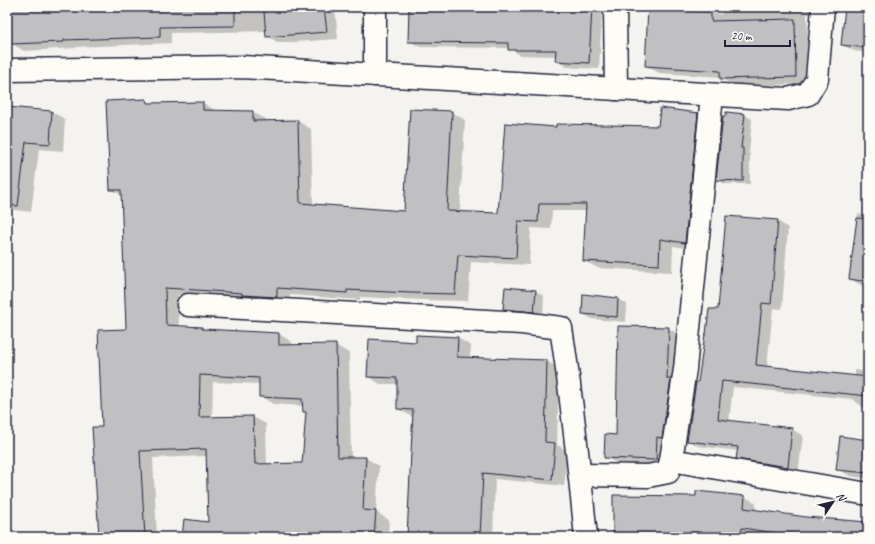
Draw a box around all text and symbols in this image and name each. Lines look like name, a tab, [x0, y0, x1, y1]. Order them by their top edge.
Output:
scale bar	[725, 22, 790, 48]
text: 20 m	[731, 28, 753, 44]
north arrow	[813, 482, 853, 522]
text: N	[834, 489, 850, 505]

